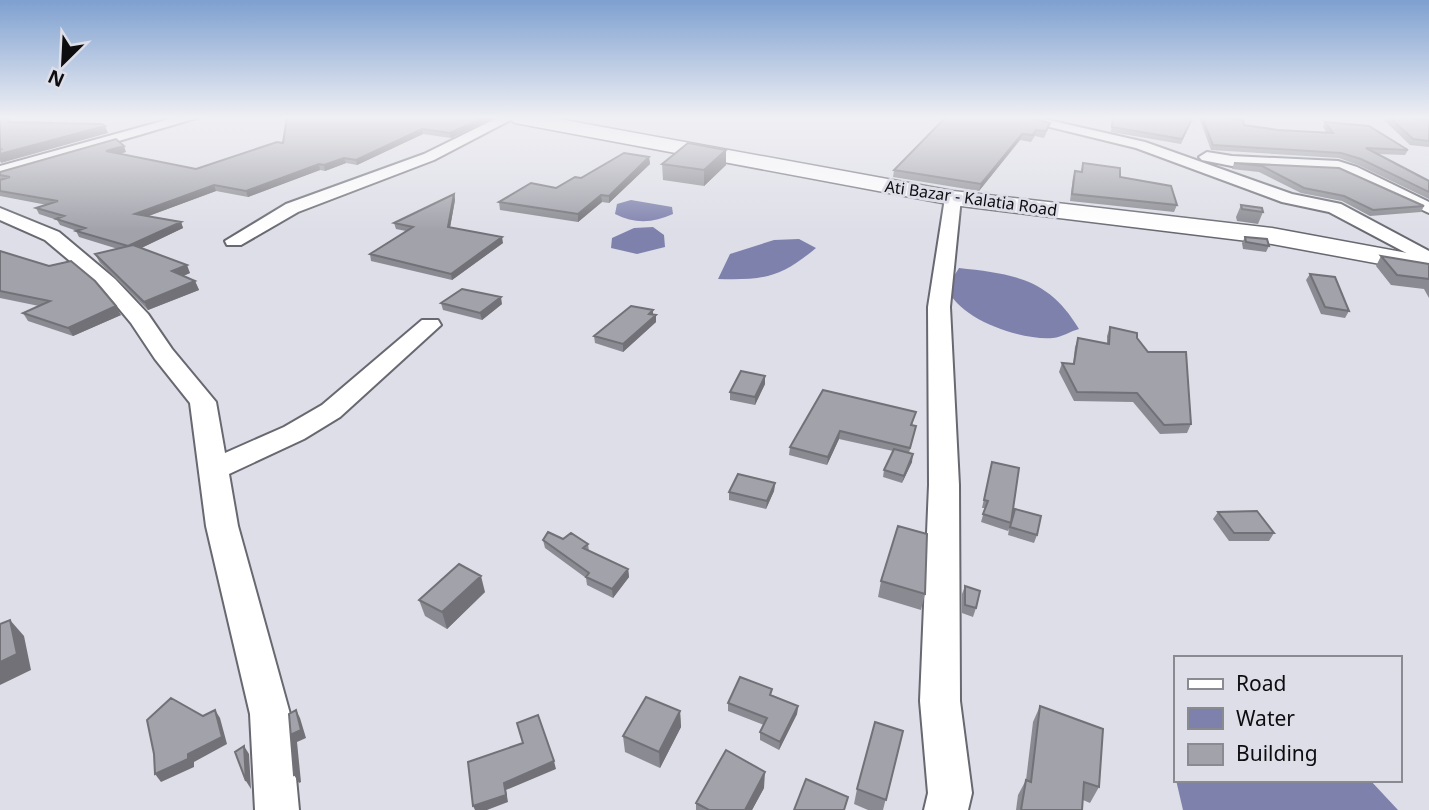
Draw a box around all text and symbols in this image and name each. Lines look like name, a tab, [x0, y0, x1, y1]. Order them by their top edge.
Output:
north arrow	[28, 28, 98, 98]
text: N	[44, 64, 68, 94]
street label: Ati Bazar - Kalatia Road	[883, 175, 1059, 221]
legend	[1174, 656, 1401, 782]
text: Road	[1236, 669, 1286, 697]
text: Water	[1236, 704, 1295, 732]
text: Building	[1236, 739, 1318, 767]

